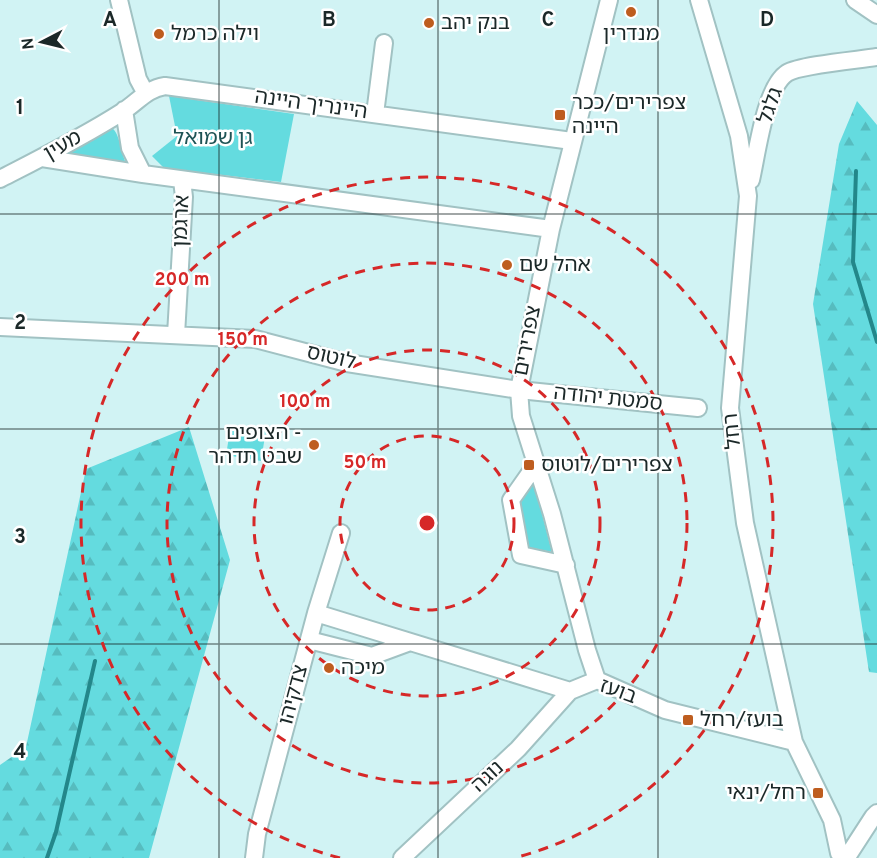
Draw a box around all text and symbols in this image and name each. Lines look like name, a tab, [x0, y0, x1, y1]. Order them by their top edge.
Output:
marker: מנדרין	[624, 5, 638, 19]
text: A	[103, 8, 117, 34]
text: B	[322, 8, 336, 34]
text: C	[542, 8, 554, 34]
text: D	[760, 8, 774, 34]
place label: בנק יהב	[441, 10, 510, 37]
north arrow	[12, 12, 72, 72]
marker: בנק יהב	[422, 16, 436, 30]
place label: וילה כרמל	[171, 21, 259, 48]
place label: מנדרין	[603, 21, 659, 48]
marker: וילה כרמל	[152, 27, 166, 41]
text: N	[18, 37, 40, 51]
street label: היינריך היינה	[253, 84, 369, 126]
street label: גלגל	[752, 84, 790, 128]
place label: צפרירים/ככר היינה	[572, 90, 686, 141]
text: 1	[16, 96, 24, 122]
marker: צפרירים/ככר היינה	[553, 108, 567, 122]
street label: מעין	[39, 124, 87, 168]
park label: גן שמואל	[173, 125, 253, 152]
street label: ארגמן	[168, 194, 196, 248]
place label: אהל שם	[519, 252, 591, 279]
marker: אהל שם	[500, 258, 514, 272]
text: 200 m	[154, 269, 210, 292]
street label: צפרירים	[508, 303, 548, 379]
text: 2	[14, 311, 26, 337]
text: 150 m	[218, 329, 268, 352]
street label: לוטוס	[304, 339, 358, 377]
street label: סמטת יהודה	[552, 380, 664, 418]
text: 100 m	[279, 391, 331, 414]
street label: רחל	[718, 412, 748, 450]
place label: הצופים - שבט תדהר	[208, 420, 302, 471]
marker: הצופים - שבט תדהר	[307, 438, 321, 452]
text: 50 m	[343, 452, 387, 475]
place label: צפרירים/לוטוס	[541, 452, 673, 479]
marker: צפרירים/לוטוס	[522, 458, 536, 472]
centre of rings	[417, 513, 437, 533]
text: 3	[14, 525, 26, 551]
place label: מיכה	[341, 655, 385, 682]
marker: מיכה	[322, 661, 336, 675]
street label: צדקיהו	[273, 662, 315, 728]
street label: בועז	[596, 673, 640, 711]
place label: בועז/רחל	[700, 707, 784, 734]
marker: בועז/רחל	[681, 713, 695, 727]
text: 4	[14, 740, 26, 766]
street label: נוגה	[466, 755, 510, 799]
place label: רחל/ינאי	[727, 780, 806, 807]
marker: רחל/ינאי	[811, 786, 825, 800]

